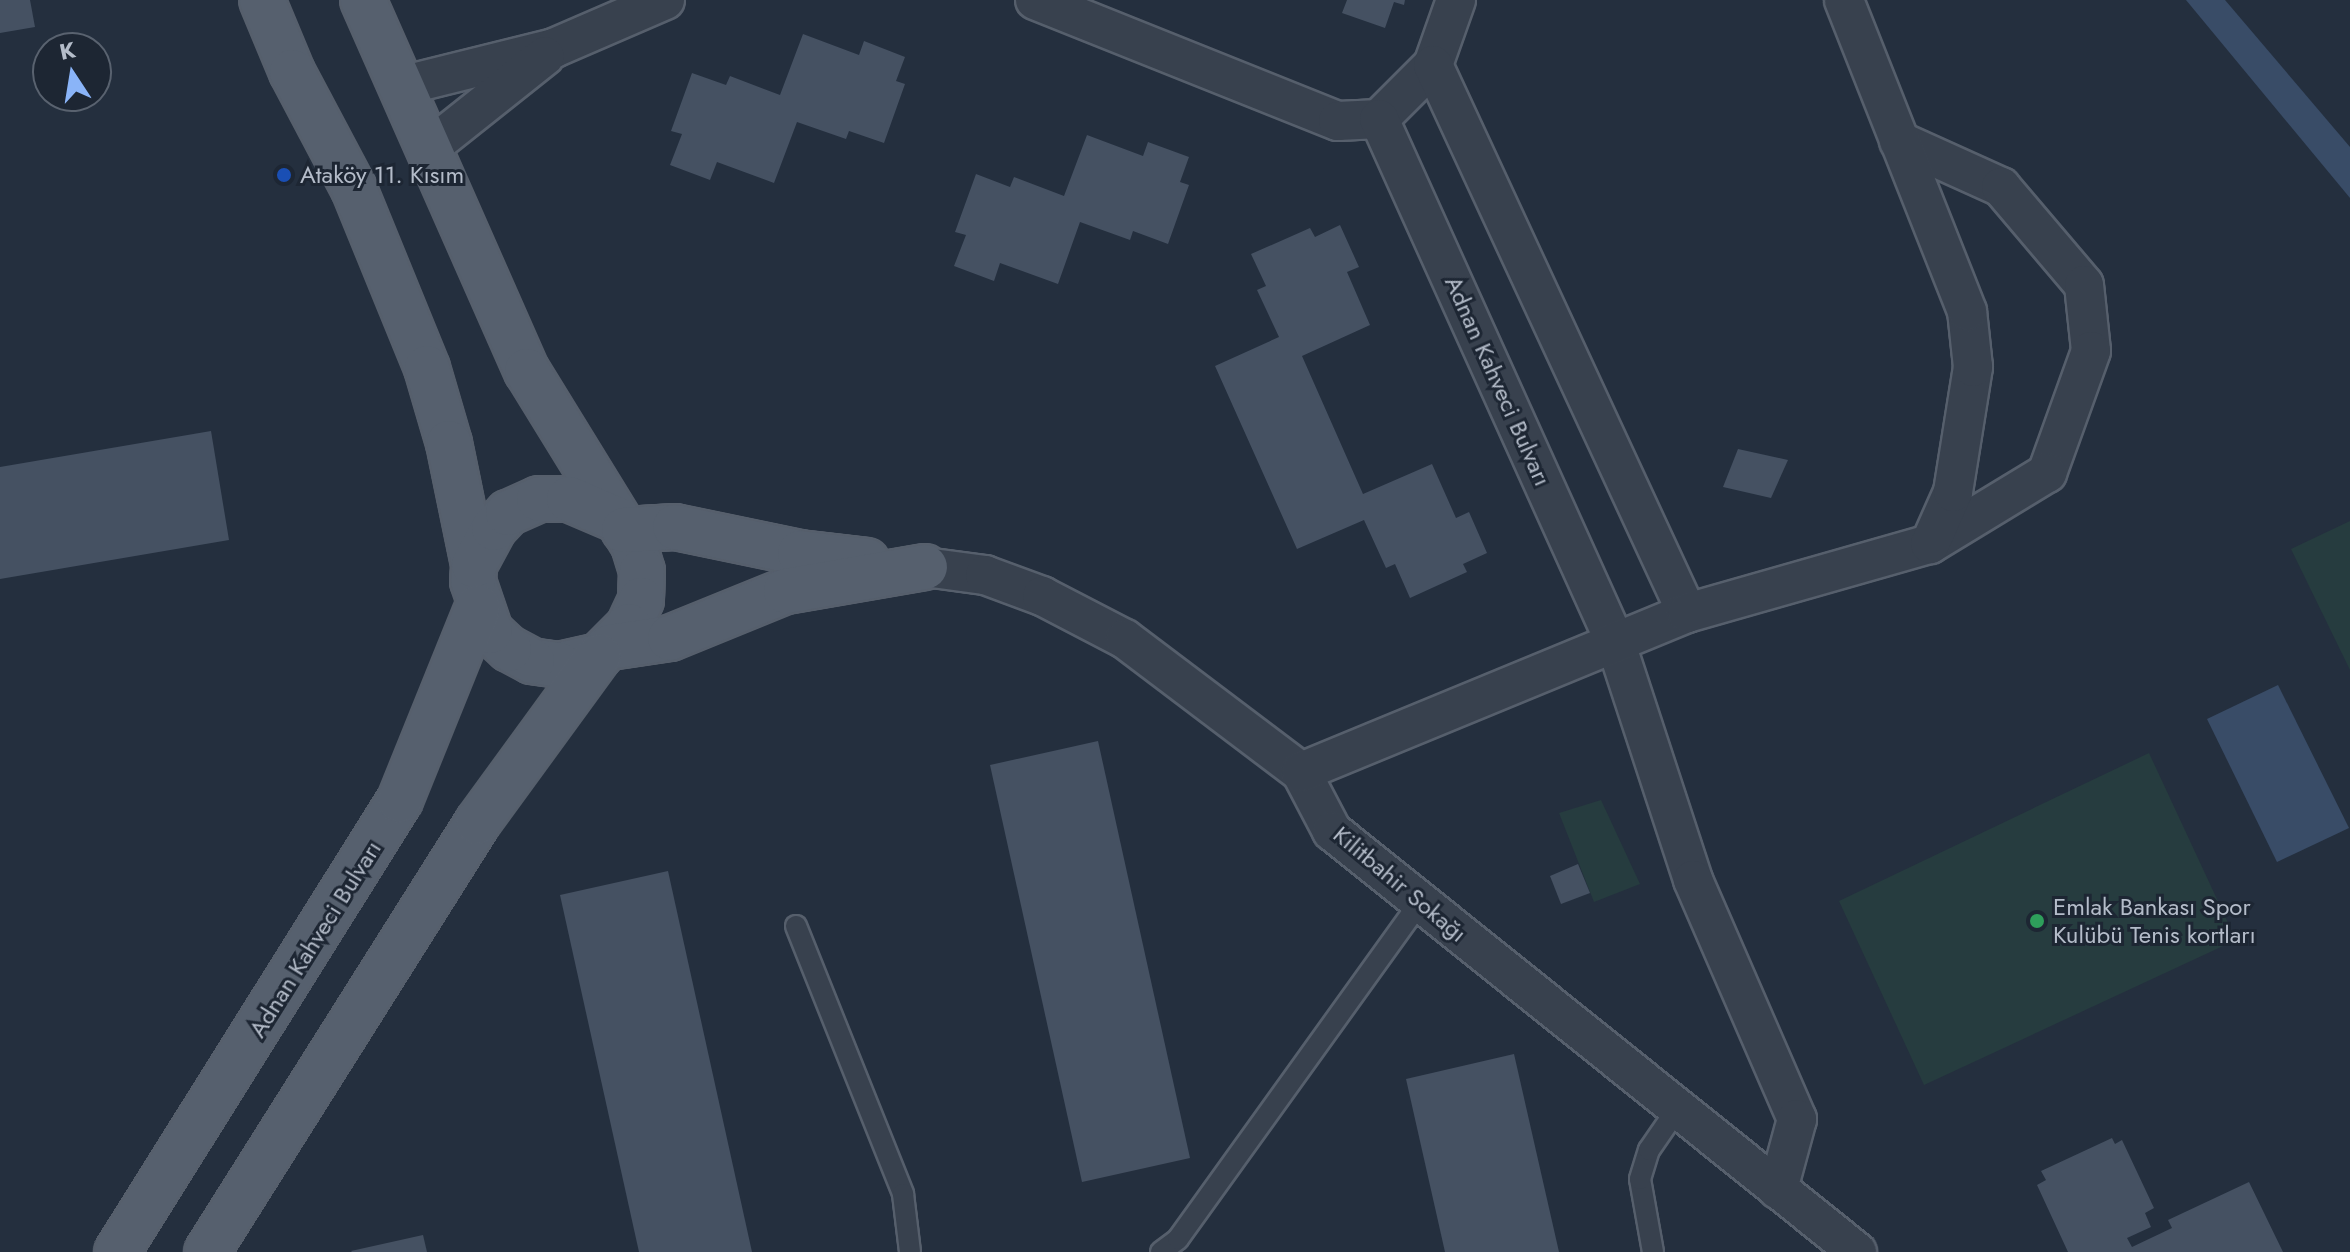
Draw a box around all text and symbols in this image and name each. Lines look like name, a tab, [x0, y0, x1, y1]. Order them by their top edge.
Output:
north arrow	[32, 32, 112, 112]
text: K	[57, 33, 78, 68]
place label: Ataköy 11. Kısım	[300, 161, 464, 189]
marker: Ataköy 11. Kısım	[275, 166, 293, 184]
street label: Adnan Kahveci Bulvarı	[1439, 272, 1557, 490]
street label: Kilitbahir Sokağı	[1328, 820, 1472, 948]
street label: Adnan Kahveci Bulvarı	[243, 835, 387, 1043]
place label: Emlak Bankası Spor Kulübü Tenis kortları	[2053, 893, 2256, 949]
marker: Emlak Bankası Spor Kulübü Tenis kortları	[2028, 912, 2046, 930]

